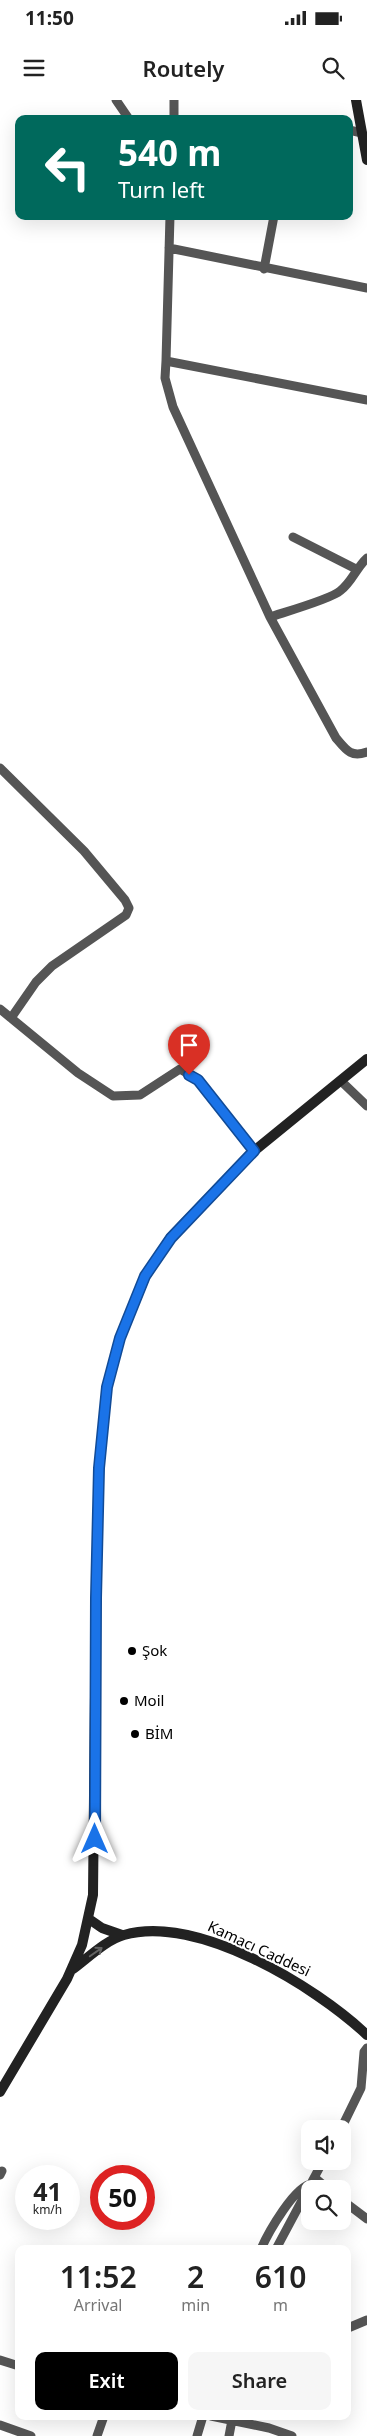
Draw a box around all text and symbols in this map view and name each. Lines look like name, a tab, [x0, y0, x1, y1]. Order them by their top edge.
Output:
text: 11:50	[25, 5, 74, 31]
text: Routely	[143, 53, 224, 83]
icon: menu	[20, 54, 48, 82]
icon: search	[319, 54, 347, 82]
text: 540 m	[118, 129, 221, 176]
icon: left	[35, 135, 100, 200]
text: Turn left	[118, 174, 205, 204]
pin	[168, 1024, 210, 1075]
icon: arrive	[175, 1031, 203, 1059]
place label: Şok	[142, 1640, 167, 1660]
marker: Şok	[126, 1645, 138, 1657]
place label: Moil	[134, 1690, 164, 1710]
marker: Moil	[118, 1695, 130, 1707]
place label: BİM	[145, 1723, 173, 1743]
marker: BİM	[129, 1728, 141, 1740]
position arrow	[68, 1812, 120, 1864]
street label: Kamacı Caddesi	[205, 1916, 314, 1981]
one-way arrow	[89, 1947, 103, 1957]
map controls	[301, 2120, 351, 2230]
button: sound	[301, 2120, 351, 2170]
speed limit sign: 50	[90, 2165, 155, 2230]
text: 41	[33, 2174, 62, 2208]
button: search	[301, 2180, 351, 2230]
text: km/h	[33, 2201, 62, 2218]
text: 11:52	[60, 2256, 137, 2297]
text: 2	[187, 2256, 204, 2297]
text: 610	[255, 2256, 306, 2297]
text: Arrival	[74, 2294, 123, 2316]
text: min	[181, 2294, 210, 2316]
text: m	[273, 2294, 288, 2316]
button: Exit	[35, 2352, 178, 2410]
button: Share	[188, 2352, 331, 2410]

